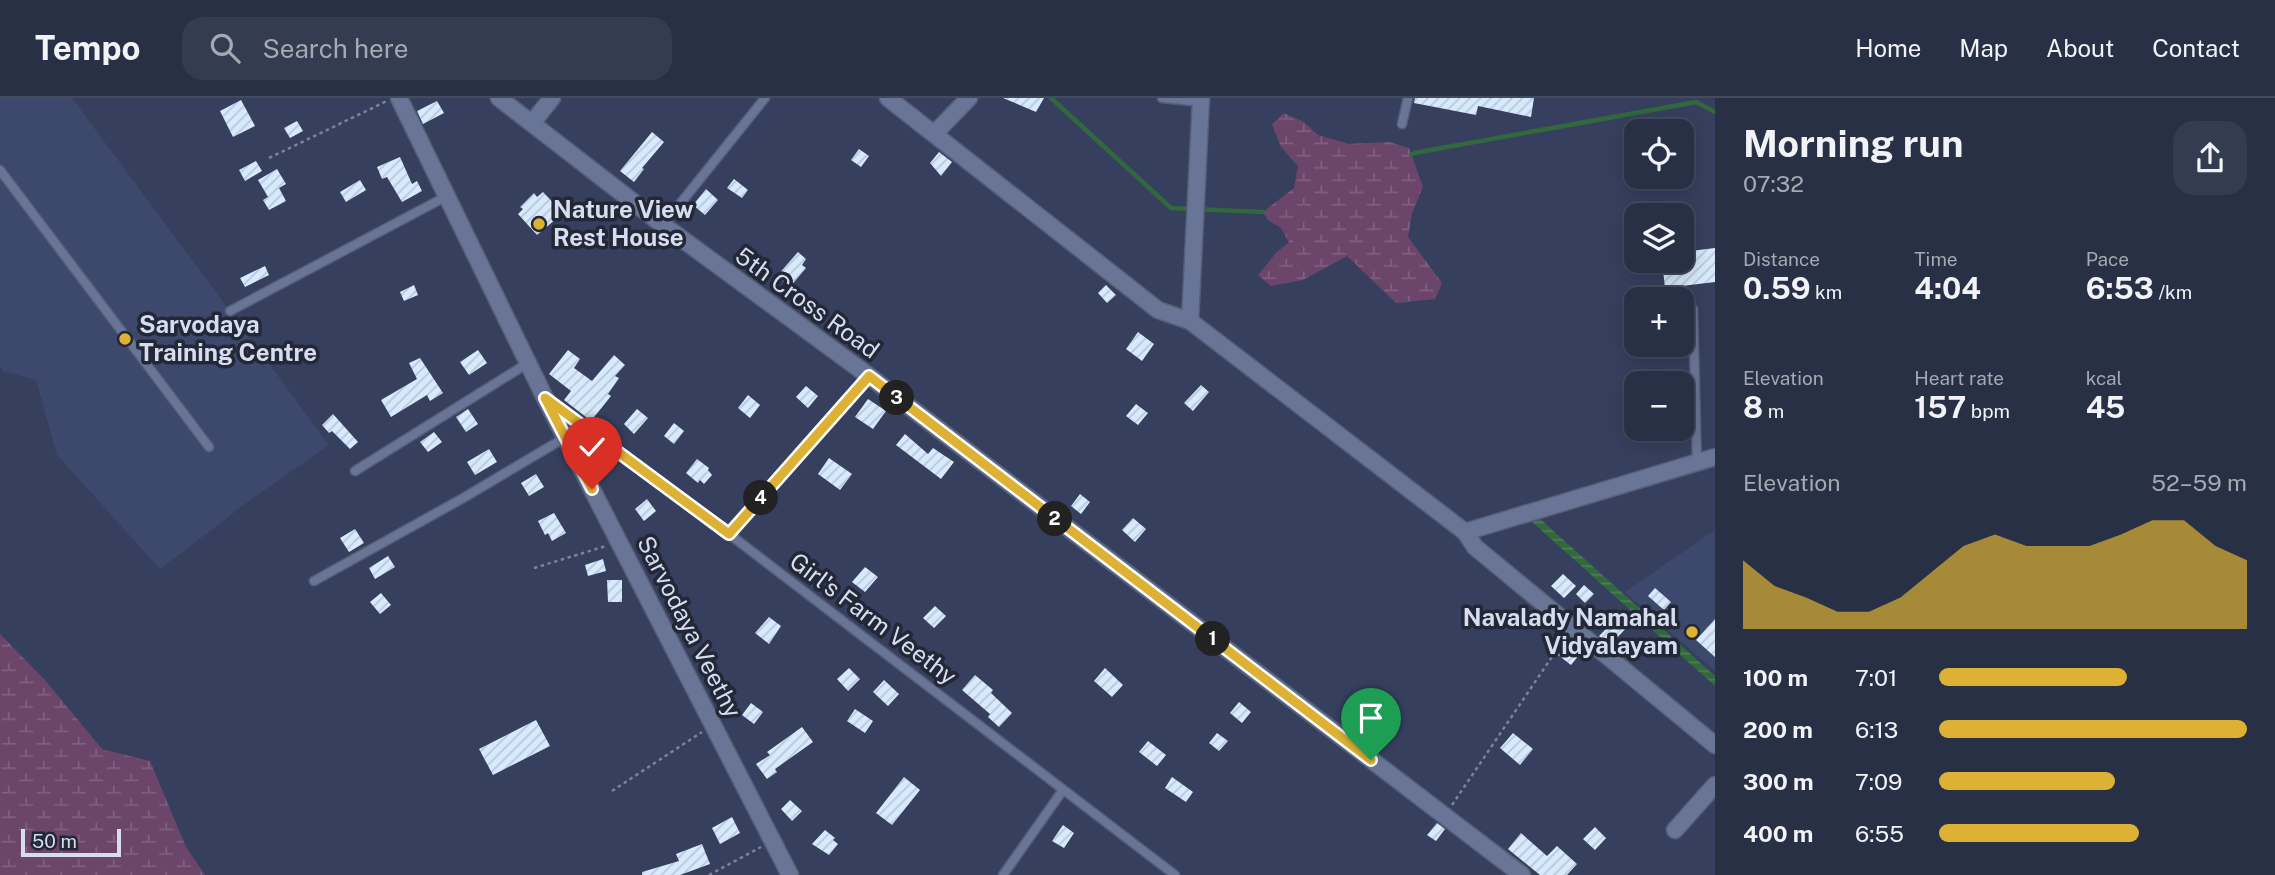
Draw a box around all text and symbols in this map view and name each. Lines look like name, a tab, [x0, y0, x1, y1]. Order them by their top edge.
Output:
search box	[182, 17, 672, 80]
text: Tempo	[35, 29, 140, 67]
icon: search	[206, 29, 244, 67]
text: Search here	[262, 33, 408, 64]
text: Home	[1855, 34, 1921, 62]
text: Map	[1959, 34, 2008, 62]
text: About	[2046, 34, 2114, 62]
text: Contact	[2152, 34, 2240, 62]
map controls	[1624, 119, 1694, 441]
button: locate	[1624, 119, 1694, 189]
text: Morning run	[1743, 121, 1964, 166]
button: share	[2173, 121, 2247, 195]
text: 07:32	[1743, 170, 1804, 197]
place label: Nature View Rest House	[553, 195, 694, 251]
button: layers	[1624, 203, 1694, 273]
marker: Nature View Rest House	[531, 216, 547, 232]
street label: 5th Cross Road	[730, 241, 885, 364]
text: Distance	[1743, 248, 1820, 270]
text: Time	[1914, 248, 1958, 270]
text: Pace	[2086, 248, 2129, 270]
text: 0.59	[1743, 270, 1810, 306]
text: 4:04	[1914, 270, 1981, 306]
text: 6:53	[2086, 270, 2154, 306]
text: km	[1810, 281, 1842, 303]
text: /km	[2154, 281, 2192, 303]
button: +	[1624, 287, 1694, 357]
place label: Sarvodaya Training Centre	[139, 310, 317, 366]
marker: Sarvodaya Training Centre	[117, 331, 133, 347]
text: Elevation	[1743, 367, 1824, 389]
text: Heart rate	[1914, 367, 2004, 389]
text: kcal	[2086, 367, 2122, 389]
button: −	[1624, 371, 1694, 441]
pin: 3	[880, 380, 914, 416]
text: 3	[890, 386, 903, 408]
text: 8	[1743, 389, 1763, 425]
text: 157	[1914, 389, 1966, 425]
text: 45	[2086, 389, 2125, 425]
text: m	[1763, 400, 1784, 422]
text: bpm	[1966, 400, 2010, 422]
pin	[562, 417, 622, 489]
icon: check	[573, 428, 611, 466]
text: Elevation	[1743, 469, 1841, 496]
text: 52–59 m	[2151, 469, 2247, 496]
pin: 4	[744, 480, 778, 516]
text: 4	[754, 486, 767, 508]
pin: 2	[1038, 502, 1072, 536]
text: 2	[1048, 507, 1061, 529]
street label: Sarvodaya Veethy	[632, 531, 748, 722]
street label: Girl's Farm Veethy	[785, 546, 963, 690]
place label: Navalady Namahal Vidyalayam	[1463, 603, 1678, 659]
pin: 1	[1196, 622, 1230, 656]
marker: Navalady Namahal Vidyalayam	[1684, 624, 1700, 640]
text: 1	[1208, 627, 1217, 649]
text: 100 m	[1743, 664, 1808, 691]
text: 7:01	[1855, 664, 1897, 691]
pin	[1341, 688, 1401, 760]
icon: arrive	[1352, 699, 1390, 737]
text: 200 m	[1743, 716, 1813, 743]
text: 6:13	[1855, 716, 1898, 743]
text: 300 m	[1743, 768, 1814, 795]
text: 7:09	[1855, 768, 1902, 795]
text: 400 m	[1743, 820, 1813, 847]
text: 6:55	[1855, 820, 1904, 847]
scale bar	[21, 826, 121, 858]
text: 50 m	[32, 830, 77, 852]

